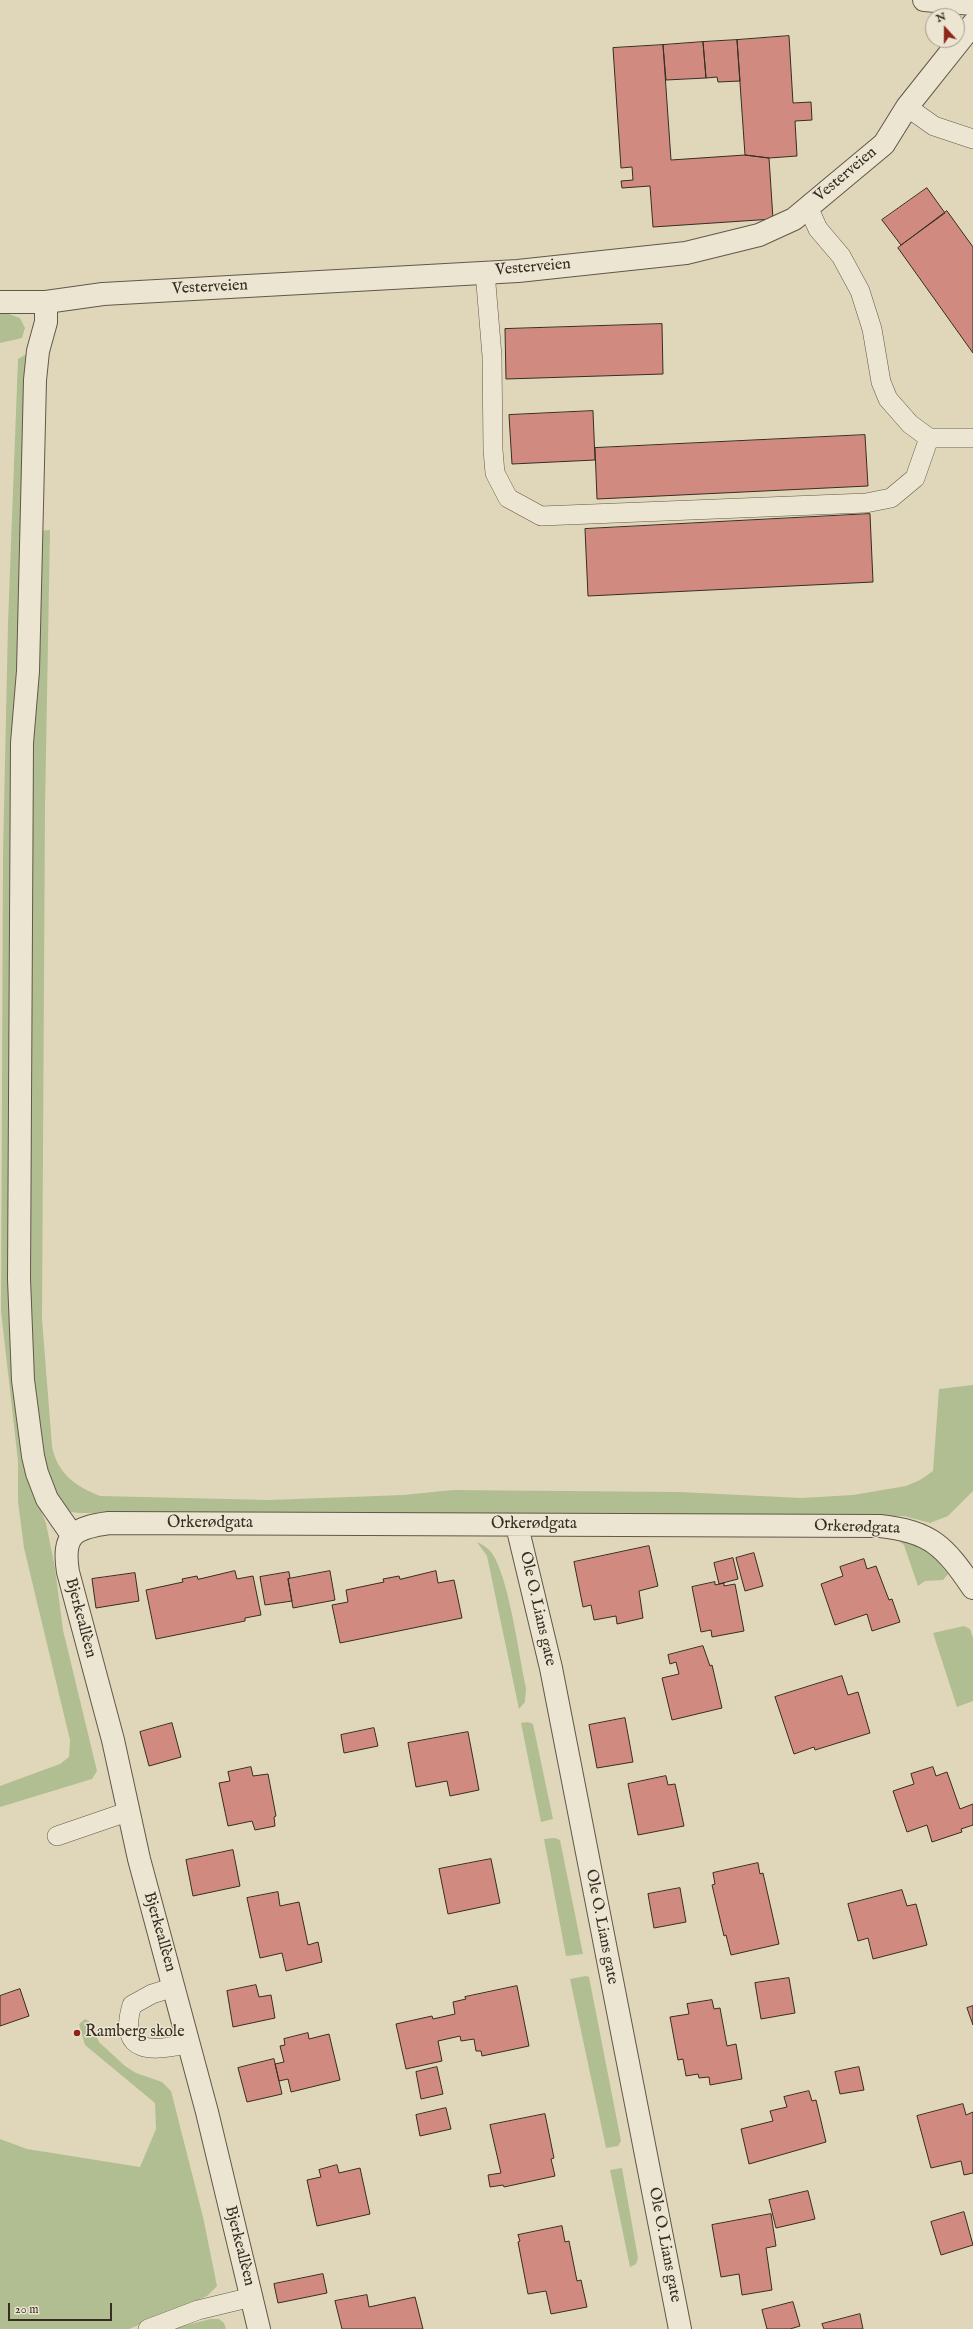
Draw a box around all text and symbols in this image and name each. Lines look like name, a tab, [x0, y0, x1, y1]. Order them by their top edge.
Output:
north arrow	[925, 8, 965, 48]
text: N	[934, 9, 948, 26]
street label: Vesterveien	[811, 143, 881, 207]
street label: Vesterveien	[494, 255, 572, 281]
street label: Vesterveien	[172, 276, 248, 300]
street label: Orkerødgata	[167, 1514, 253, 1534]
street label: Orkerødgata	[491, 1515, 577, 1535]
street label: Orkerødgata	[814, 1517, 900, 1539]
street label: Ole O. Lians gate	[515, 1550, 559, 1668]
street label: Bjerkeallèen	[60, 1576, 100, 1660]
street label: Ole O. Lians gate	[580, 1868, 622, 1986]
street label: Bjerkeallèen	[138, 1890, 180, 1974]
place label: Ramberg skole	[85, 2023, 185, 2043]
marker: Ramberg skole	[72, 2028, 82, 2038]
street label: Ole O. Lians gate	[643, 2186, 685, 2304]
street label: Bjerkeallèen	[220, 2204, 258, 2288]
scale bar	[10, 2295, 114, 2321]
text: 20 m	[15, 2302, 38, 2317]

